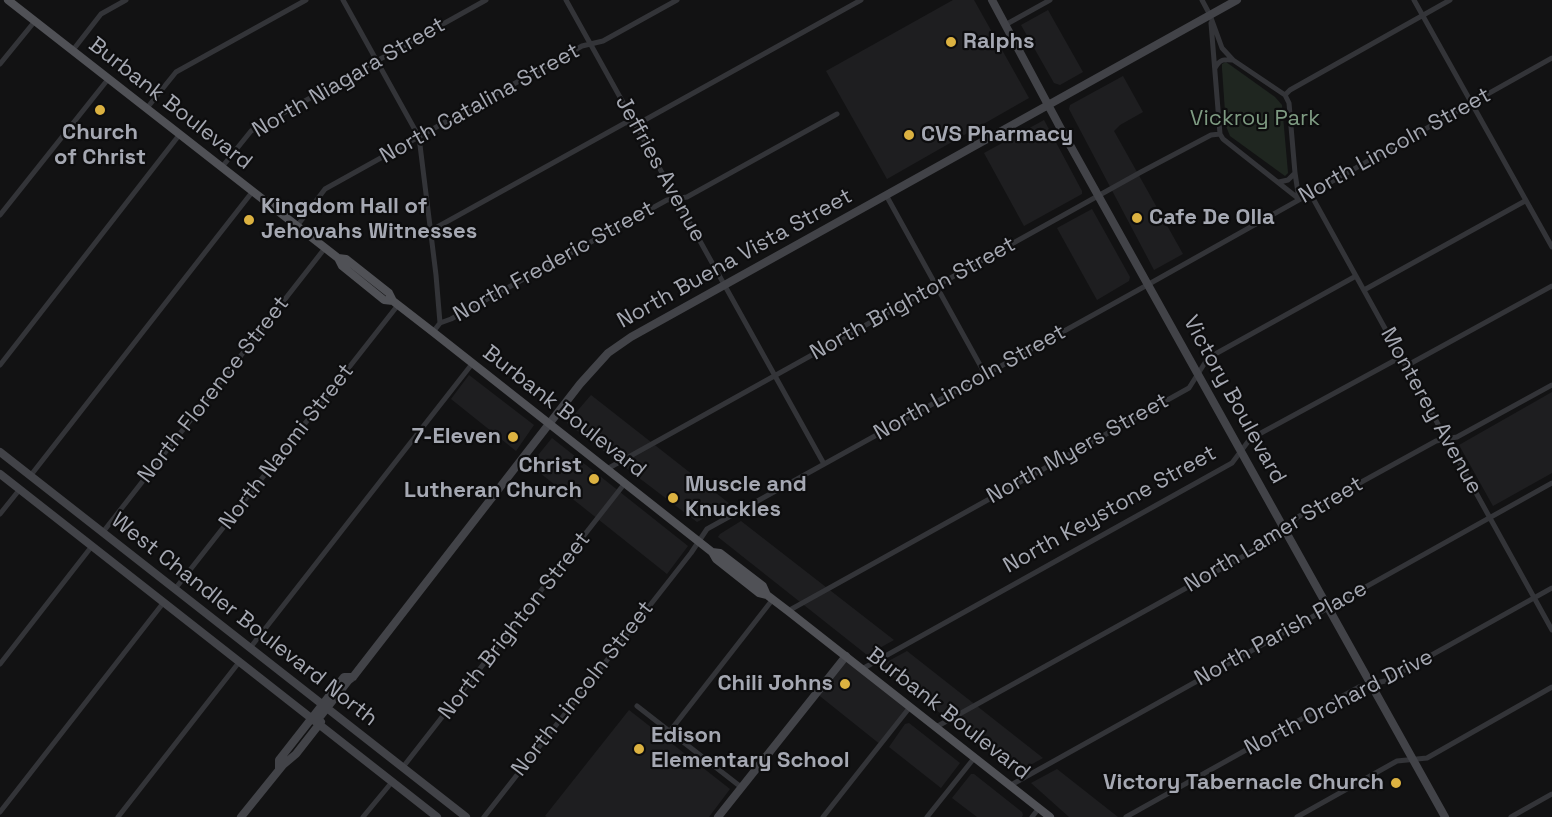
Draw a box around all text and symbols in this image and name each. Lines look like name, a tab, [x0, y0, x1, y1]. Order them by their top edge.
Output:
street label: North Niagara Street	[248, 12, 450, 144]
place label: Ralphs	[963, 29, 1035, 55]
street label: Burbank Boulevard	[83, 32, 257, 176]
marker: Ralphs	[944, 35, 958, 49]
street label: North Catalina Street	[375, 38, 585, 170]
street label: North Lincoln Street	[1295, 82, 1495, 210]
street label: Jeffries Avenue	[609, 91, 711, 247]
marker: Church of Christ	[93, 103, 107, 117]
park label: Vickroy Park	[1190, 106, 1320, 132]
place label: Church of Christ	[54, 120, 146, 172]
place label: CVS Pharmacy	[921, 122, 1073, 148]
marker: CVS Pharmacy	[902, 128, 916, 142]
street label: North Buena Vista Street	[613, 183, 857, 335]
place label: Kingdom Hall of Jehovahs Witnesses	[261, 194, 477, 246]
street label: North Frederic Street	[449, 196, 659, 328]
place label: Cafe De Olla	[1149, 205, 1275, 231]
marker: Cafe De Olla	[1130, 211, 1144, 225]
marker: Kingdom Hall of Jehovahs Witnesses	[242, 213, 256, 227]
street label: North Brighton Street	[806, 231, 1020, 367]
street label: North Florence Street	[133, 291, 295, 489]
street label: Victory Boulevard	[1177, 311, 1291, 489]
street label: North Lincoln Street	[870, 319, 1070, 447]
street label: Monterey Avenue	[1374, 323, 1488, 499]
street label: Burbank Boulevard	[477, 340, 651, 484]
street label: North Naomi Street	[214, 359, 360, 535]
street label: North Myers Street	[982, 388, 1174, 510]
place label: 7-Eleven	[412, 424, 501, 450]
marker: 7-Eleven	[506, 430, 520, 444]
street label: North Keystone Street	[999, 440, 1221, 580]
place label: Christ Lutheran Church	[404, 453, 582, 505]
street label: North Lamer Street	[1180, 471, 1368, 599]
marker: Christ Lutheran Church	[587, 472, 601, 486]
place label: Muscle and Knuckles	[685, 472, 807, 524]
marker: Muscle and Knuckles	[666, 491, 680, 505]
street label: West Chandler Boulevard North	[105, 508, 383, 732]
street label: North Brighton Street	[433, 527, 597, 725]
street label: North Parish Place	[1190, 576, 1372, 692]
street label: North Lincoln Street	[506, 596, 660, 782]
street label: Burbank Boulevard	[861, 642, 1035, 786]
street label: North Orchard Drive	[1240, 644, 1438, 762]
place label: Chili Johns	[717, 671, 833, 697]
marker: Chili Johns	[838, 677, 852, 691]
place label: Edison Elementary School	[651, 723, 850, 774]
marker: Edison Elementary School	[632, 742, 646, 756]
place label: Victory Tabernacle Church	[1103, 770, 1384, 796]
marker: Victory Tabernacle Church	[1389, 776, 1403, 790]

